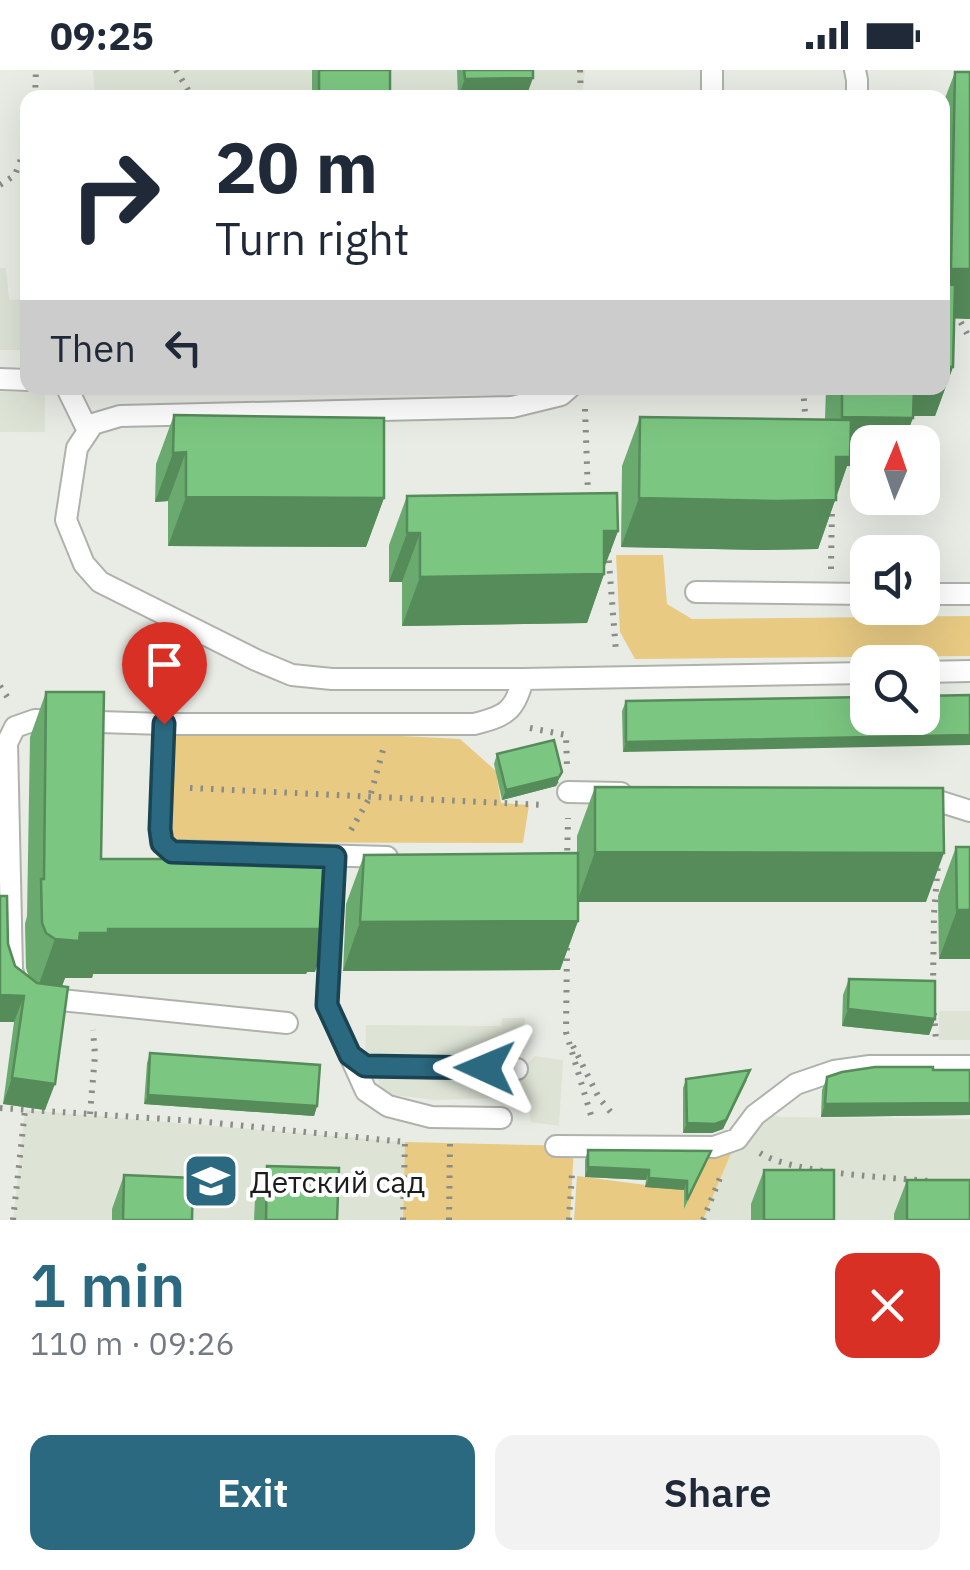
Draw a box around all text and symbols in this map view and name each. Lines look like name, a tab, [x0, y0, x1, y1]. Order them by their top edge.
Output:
text: 09:25	[50, 11, 154, 60]
text: 20 m	[215, 121, 378, 212]
icon: right	[50, 130, 180, 260]
text: Turn right	[215, 209, 410, 267]
icon: left	[156, 320, 211, 375]
text: Then	[50, 323, 136, 372]
north arrow	[850, 425, 940, 515]
map controls	[850, 425, 940, 735]
button: sound	[850, 535, 940, 625]
pin	[122, 622, 207, 725]
icon: arrive	[137, 637, 192, 692]
button: search	[850, 645, 940, 735]
position arrow	[433, 1016, 537, 1120]
school or university icon: Детский сад	[181, 1151, 241, 1211]
place label: Детский сад	[250, 1162, 425, 1201]
text: 1 min	[30, 1245, 185, 1324]
button: close	[835, 1253, 940, 1358]
text: 110 m · 09:26	[30, 1322, 235, 1364]
button: Exit	[30, 1435, 475, 1550]
button: Share	[495, 1435, 940, 1550]

